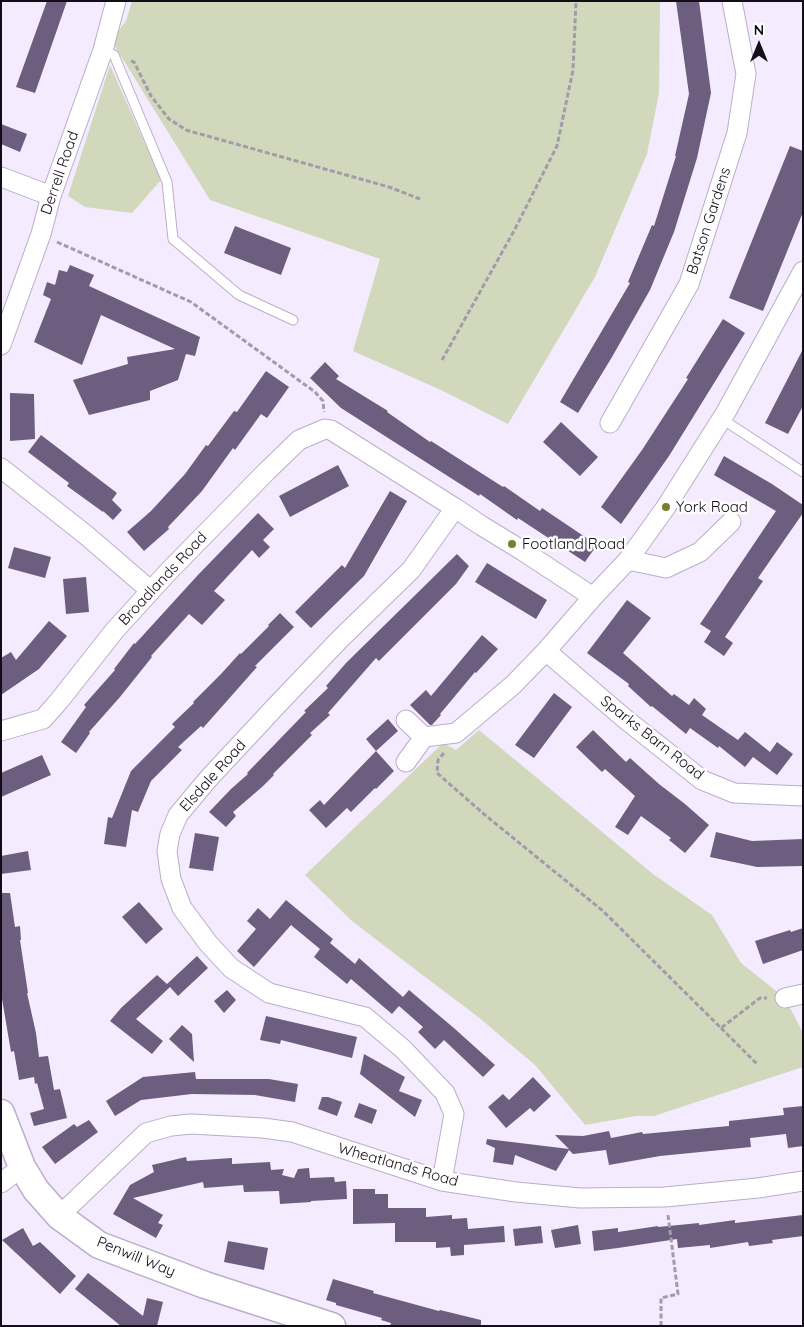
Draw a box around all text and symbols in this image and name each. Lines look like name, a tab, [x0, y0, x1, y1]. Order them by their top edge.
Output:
north arrow	[734, 20, 784, 70]
text: N	[754, 21, 764, 39]
street label: Derrell Road	[37, 129, 83, 217]
street label: Batson Gardens	[683, 165, 735, 277]
place label: York Road	[676, 498, 748, 516]
marker: York Road	[660, 501, 672, 513]
street label: Broadlands Road	[115, 529, 211, 629]
place label: Footland Road	[522, 535, 625, 553]
marker: Footland Road	[506, 538, 518, 550]
street label: Sparks Barn Road	[597, 692, 707, 784]
street label: Elsdale Road	[176, 736, 250, 816]
street label: Wheatlands Road	[336, 1139, 460, 1191]
street label: Penwill Way	[94, 1233, 178, 1281]

